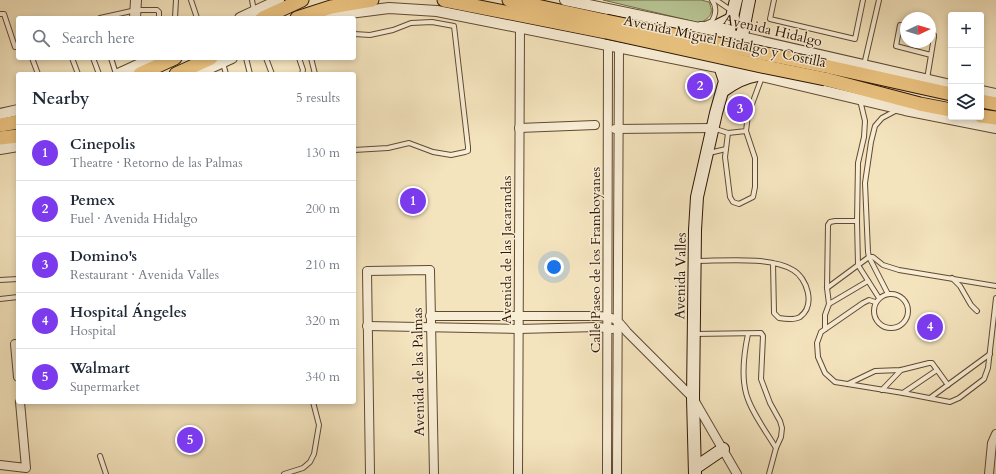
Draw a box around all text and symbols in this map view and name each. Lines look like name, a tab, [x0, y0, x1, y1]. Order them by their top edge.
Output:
street label: Avenida Hidalgo	[722, 10, 824, 51]
street label: Avenida Miguel Hidalgo y Costilla	[622, 11, 828, 72]
north arrow	[900, 12, 936, 48]
map controls	[948, 12, 984, 120]
button: +	[948, 12, 984, 48]
search box	[16, 16, 356, 60]
icon: search	[30, 27, 52, 49]
text: Search here	[62, 28, 135, 48]
button: −	[948, 48, 984, 84]
pin: 2	[687, 71, 713, 101]
button: layers	[948, 84, 984, 120]
text: Nearby	[32, 87, 89, 110]
text: 5 results	[296, 89, 340, 107]
pin: 3	[727, 94, 753, 124]
text: Cinepolis	[70, 134, 135, 154]
text: 1	[42, 144, 48, 162]
text: 130 m	[306, 144, 340, 162]
text: Theatre · Retorno de las Palmas	[70, 154, 243, 172]
street label: Calle Paseo de los Framboyanes	[586, 167, 605, 353]
street label: Avenida de las Jacarandas	[497, 175, 516, 324]
pin: 1	[400, 186, 426, 216]
text: Pemex	[70, 190, 115, 210]
text: 2	[42, 200, 48, 218]
text: 200 m	[306, 200, 340, 218]
text: Fuel · Avenida Hidalgo	[70, 210, 198, 228]
street label: Avenida Valles	[670, 232, 691, 320]
text: Domino's	[70, 246, 137, 266]
text: 3	[42, 256, 48, 274]
text: 210 m	[306, 256, 340, 274]
your location	[544, 257, 564, 277]
text: Restaurant · Avenida Valles	[70, 266, 219, 284]
text: Hospital Ángeles	[70, 302, 187, 322]
street label: Avenida de las Palmas	[408, 307, 429, 436]
text: 4	[42, 312, 48, 330]
text: 320 m	[306, 312, 340, 330]
pin: 4	[917, 312, 943, 342]
text: Hospital	[70, 322, 116, 340]
text: Walmart	[70, 358, 130, 378]
text: 5	[42, 368, 48, 386]
text: 340 m	[306, 368, 340, 386]
text: Supermarket	[70, 378, 140, 396]
pin: 5	[177, 425, 203, 455]

